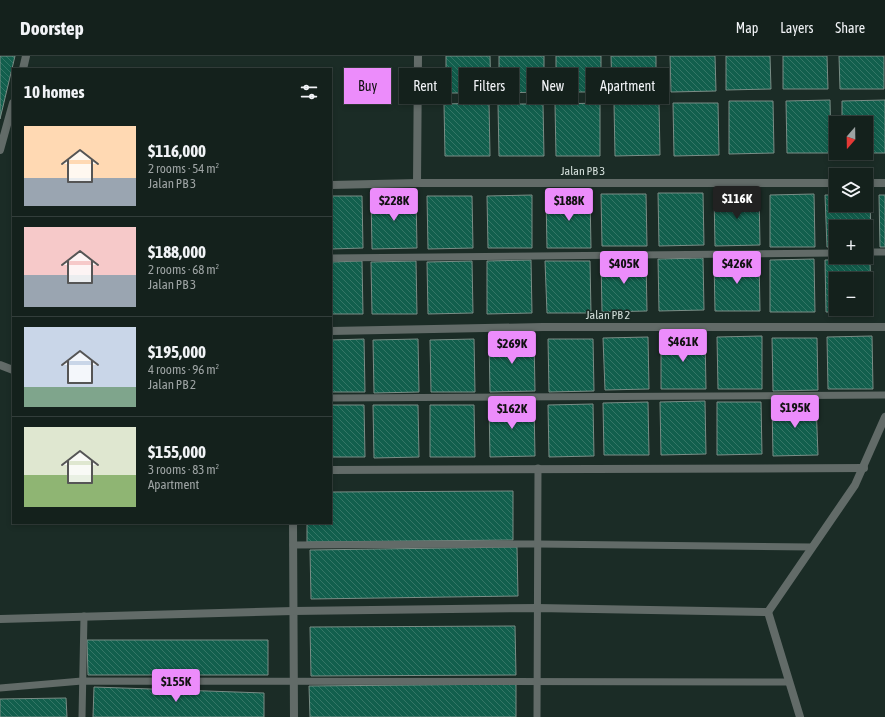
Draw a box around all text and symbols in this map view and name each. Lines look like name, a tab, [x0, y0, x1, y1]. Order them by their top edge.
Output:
text: Doorstep	[20, 17, 84, 39]
text: Map	[736, 20, 758, 36]
text: Layers	[780, 20, 813, 36]
text: Share	[835, 20, 865, 36]
chip: Buy	[344, 68, 391, 104]
chip: Rent	[399, 68, 451, 104]
chip: Filters	[459, 68, 519, 104]
chip: New	[527, 68, 578, 104]
chip: Apartment	[586, 68, 669, 104]
icon: filters	[298, 81, 320, 103]
text: 10 homes	[24, 82, 85, 102]
north arrow	[829, 116, 873, 160]
map controls	[829, 116, 873, 316]
text: $116,000	[148, 141, 206, 161]
icon: home	[56, 142, 104, 190]
text: 2 rooms · 54 m²	[148, 161, 219, 176]
street label: Jalan PB 3	[561, 164, 605, 178]
button: layers	[829, 168, 873, 212]
text: Jalan PB 3	[148, 176, 196, 191]
pin: $116K	[709, 186, 765, 220]
pin: $228K	[366, 188, 422, 222]
pin: $188K	[541, 188, 597, 222]
text: $116K	[722, 191, 752, 206]
text: $228K	[379, 193, 409, 208]
text: $188K	[554, 193, 584, 208]
button: +	[829, 220, 873, 264]
text: $188,000	[148, 242, 206, 262]
icon: home	[56, 243, 104, 291]
pin: $405K	[596, 251, 652, 285]
pin: $426K	[709, 251, 765, 285]
text: $405K	[609, 256, 639, 271]
text: $426K	[722, 256, 752, 271]
text: 2 rooms · 68 m²	[148, 262, 219, 277]
button: −	[829, 272, 873, 316]
text: Jalan PB 3	[148, 277, 196, 292]
street label: Jalan PB 2	[586, 308, 630, 322]
pin: $461K	[655, 329, 711, 363]
pin: $269K	[484, 331, 540, 365]
text: $461K	[668, 334, 698, 349]
text: $269K	[497, 336, 527, 351]
text: $195,000	[148, 342, 206, 362]
icon: home	[56, 343, 104, 391]
text: 4 rooms · 96 m²	[148, 362, 219, 377]
text: Jalan PB 2	[148, 377, 196, 392]
pin: $195K	[767, 395, 823, 429]
pin: $162K	[484, 396, 540, 430]
text: $195K	[780, 400, 810, 415]
text: $162K	[497, 401, 527, 416]
text: $155,000	[148, 442, 206, 462]
icon: home	[56, 443, 104, 491]
text: 3 rooms · 83 m²	[148, 462, 219, 477]
text: Apartment	[148, 477, 199, 492]
pin: $155K	[148, 669, 204, 703]
text: $155K	[161, 674, 191, 689]

